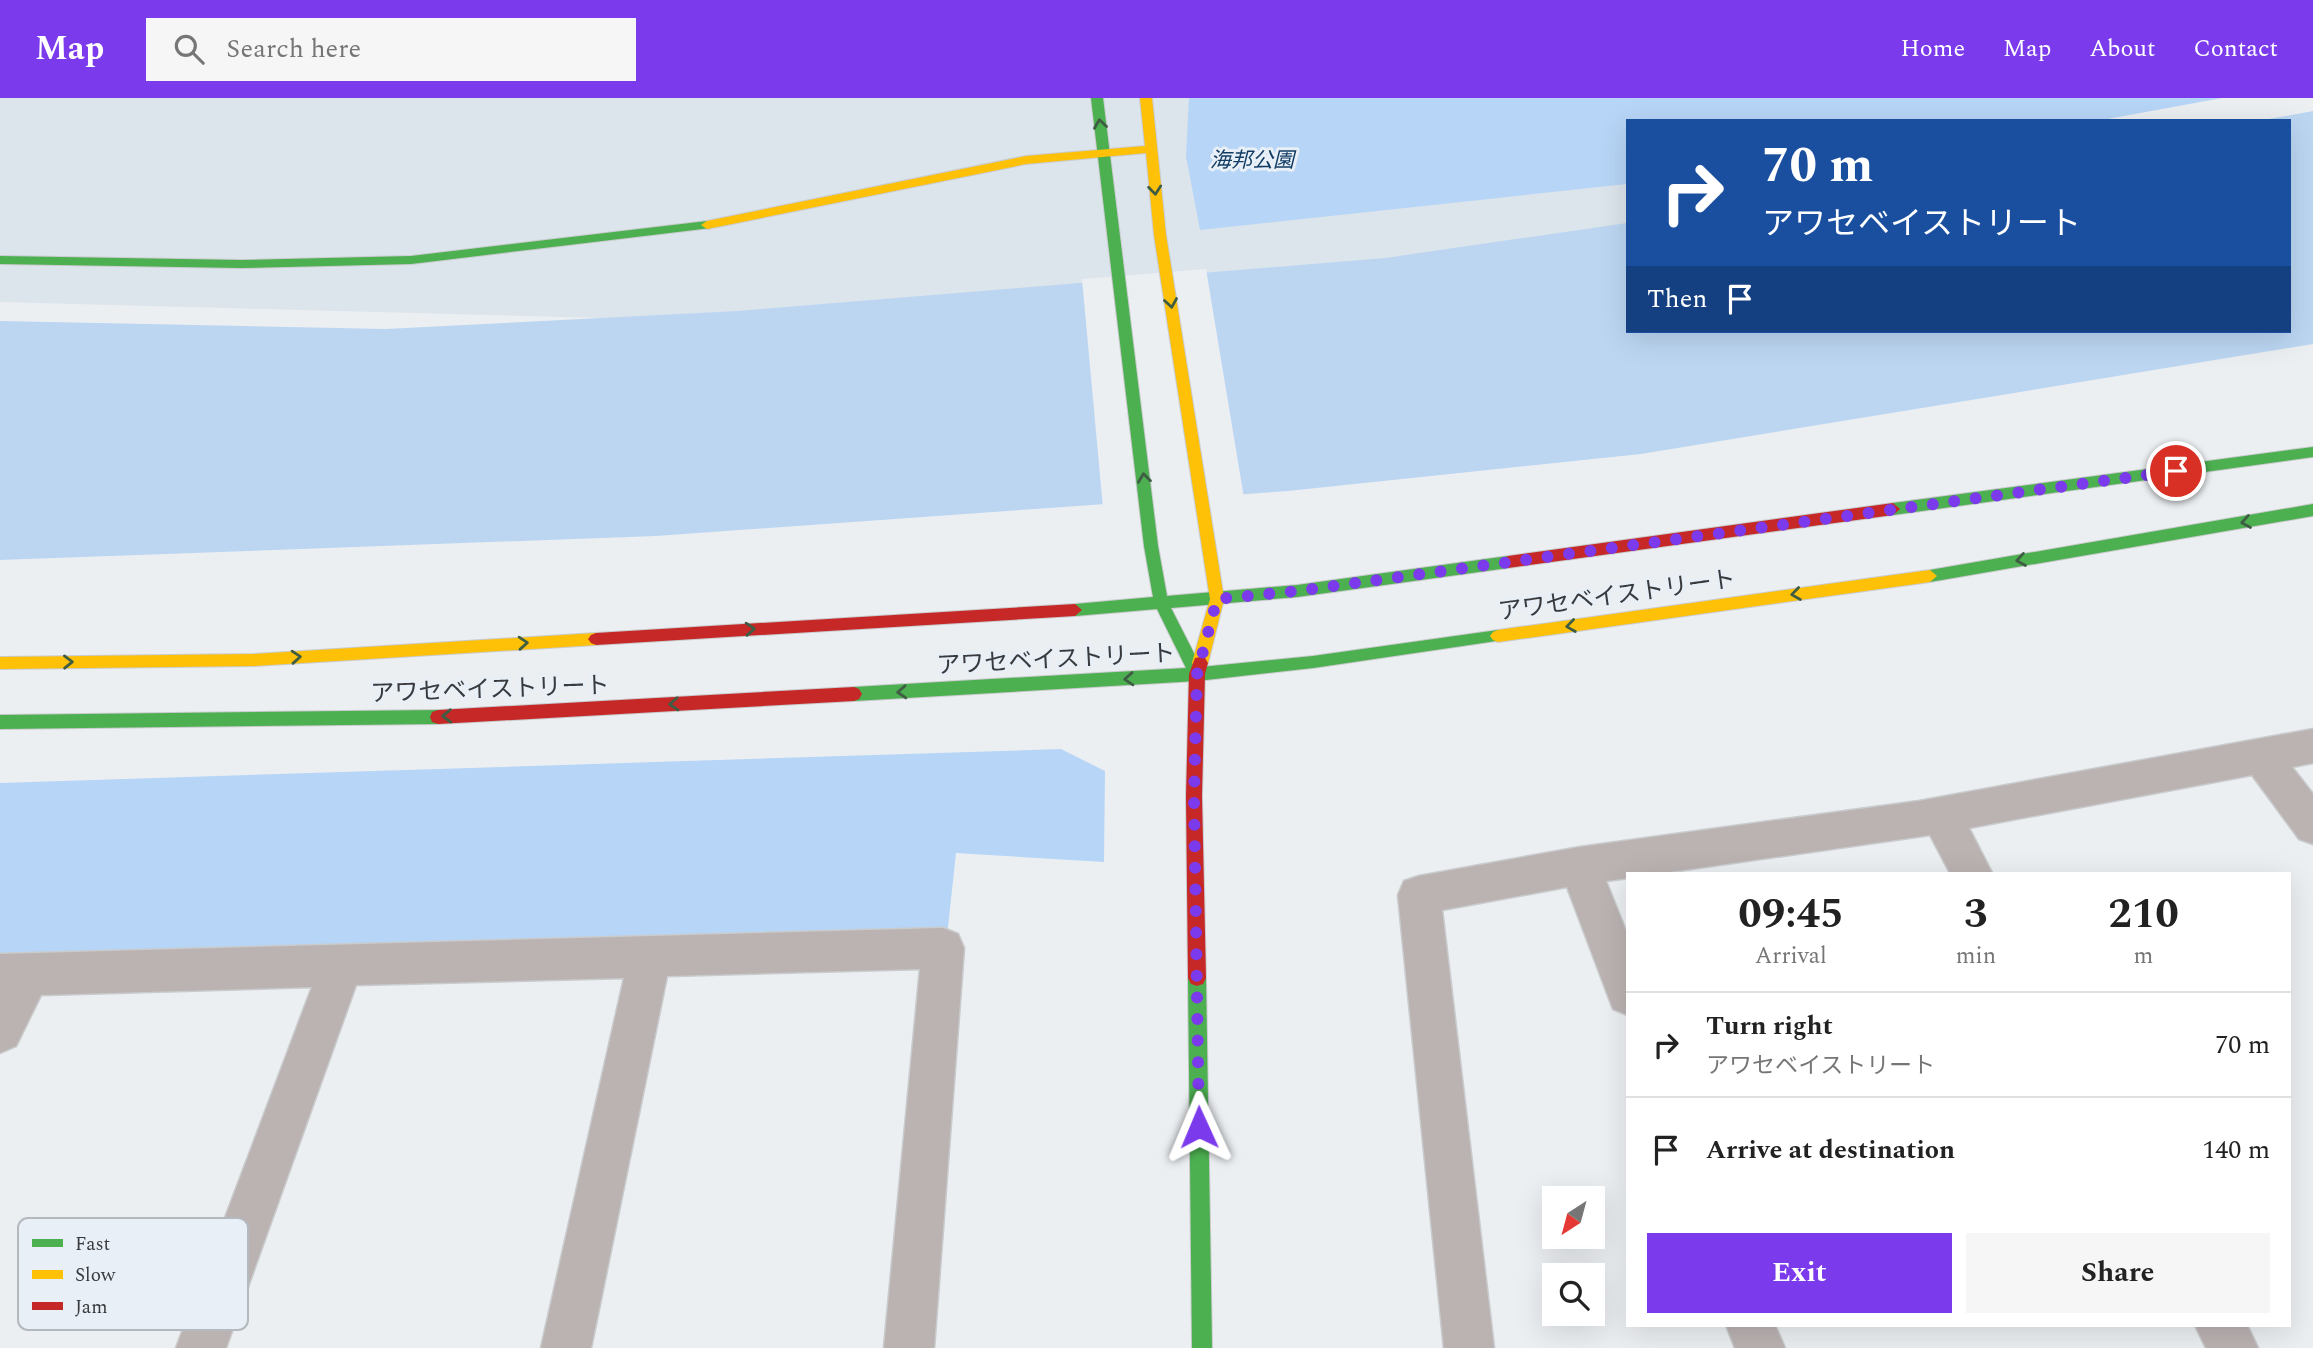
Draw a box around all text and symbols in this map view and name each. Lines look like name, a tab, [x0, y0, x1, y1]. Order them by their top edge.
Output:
search box	[146, 18, 636, 81]
text: Map	[35, 24, 104, 74]
text: Search here	[226, 29, 361, 69]
icon: search	[170, 30, 208, 68]
text: Home	[1900, 31, 1965, 67]
text: Map	[2003, 31, 2051, 67]
text: About	[2089, 31, 2155, 67]
text: Contact	[2193, 31, 2278, 67]
one-way arrow	[1093, 118, 1108, 130]
text: 70 m	[1762, 129, 1873, 204]
park label: 海邦公園	[1210, 145, 1297, 177]
icon: right	[1647, 147, 1738, 238]
one-way arrow	[1148, 184, 1163, 196]
text: アワセベイストリート	[1762, 200, 2081, 249]
text: Then	[1647, 279, 1707, 319]
icon: arrive	[1721, 280, 1759, 318]
one-way arrow	[1163, 297, 1178, 309]
pin	[2146, 441, 2206, 501]
icon: arrive	[2157, 452, 2195, 490]
one-way arrow	[1136, 472, 1151, 484]
one-way arrow	[2240, 514, 2252, 529]
one-way arrow	[2016, 552, 2027, 567]
street label: アワセベイストリート	[1496, 562, 1738, 630]
one-way arrow	[1791, 586, 1802, 601]
one-way arrow	[1565, 618, 1577, 633]
one-way arrow	[745, 622, 756, 637]
one-way arrow	[518, 636, 529, 651]
street label: アワセベイストリート	[936, 636, 1176, 684]
one-way arrow	[290, 650, 301, 665]
one-way arrow	[63, 654, 74, 670]
street label: アワセベイストリート	[370, 668, 610, 712]
one-way arrow	[1123, 671, 1134, 686]
one-way arrow	[896, 684, 907, 699]
one-way arrow	[669, 696, 680, 711]
one-way arrow	[442, 709, 453, 724]
text: 09:45	[1738, 883, 1844, 946]
text: 3	[1964, 883, 1988, 946]
text: 210	[2108, 883, 2179, 946]
text: Arrival	[1755, 939, 1827, 974]
text: min	[1956, 939, 1996, 974]
text: m	[2134, 939, 2153, 974]
text: Turn right	[1706, 1006, 1833, 1046]
text: 70 m	[2215, 1025, 2270, 1065]
icon: right	[1647, 1026, 1685, 1064]
text: アワセベイストリート	[1706, 1049, 1935, 1084]
position arrow	[1162, 1090, 1236, 1164]
text: Arrive at destination	[1706, 1130, 1955, 1170]
text: 140 m	[2202, 1130, 2270, 1170]
icon: arrive	[1647, 1131, 1685, 1169]
north arrow	[1542, 1186, 1605, 1250]
map controls	[1542, 1186, 1605, 1326]
legend	[18, 1218, 248, 1330]
text: Fast	[75, 1230, 111, 1259]
button: Exit	[1647, 1233, 1952, 1313]
button: Share	[1966, 1233, 2270, 1313]
text: Slow	[75, 1261, 116, 1290]
button: search	[1542, 1263, 1605, 1326]
text: Jam	[75, 1293, 107, 1322]

